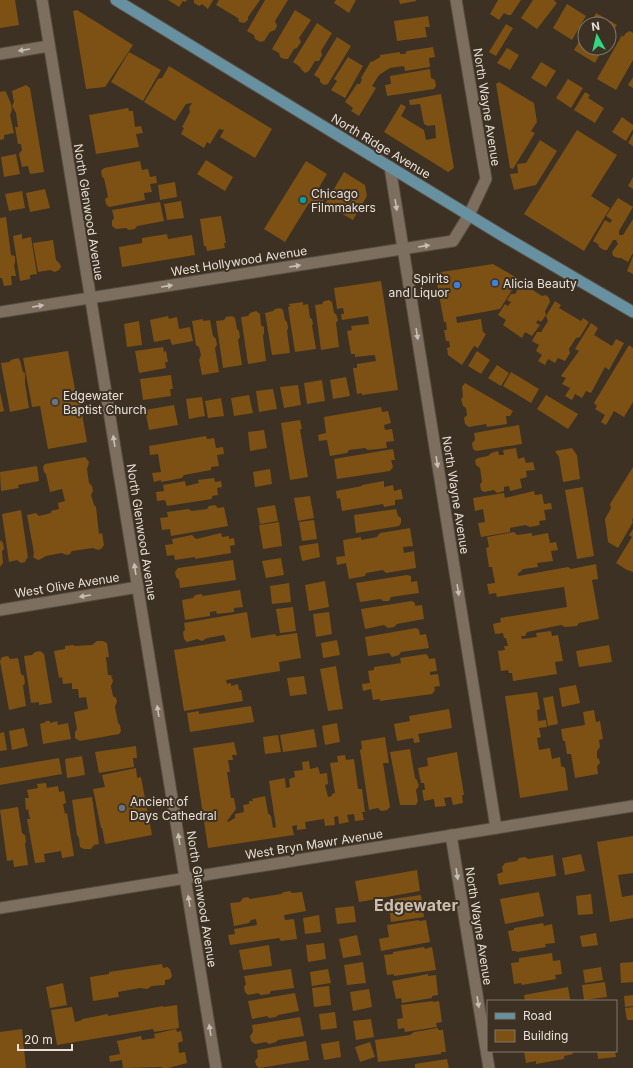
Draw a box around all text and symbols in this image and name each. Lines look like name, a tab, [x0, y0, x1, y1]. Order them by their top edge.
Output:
north arrow	[577, 16, 617, 56]
text: N	[590, 19, 601, 34]
one-way arrow	[18, 47, 31, 53]
street label: North Wayne Avenue	[470, 47, 504, 167]
street label: North Ridge Avenue	[329, 110, 433, 182]
street label: North Glenwood Avenue	[71, 143, 107, 281]
place label: Chicago Filmmakers	[311, 186, 376, 215]
marker: Chicago Filmmakers	[298, 195, 308, 205]
one-way arrow	[393, 199, 399, 211]
street label: West Hollywood Avenue	[170, 243, 308, 279]
one-way arrow	[418, 243, 430, 249]
one-way arrow	[289, 263, 301, 269]
place label: Spirits and Liquor	[389, 271, 449, 300]
place label: Alicia Beauty	[503, 276, 577, 291]
marker: Alicia Beauty	[490, 278, 500, 288]
marker: Spirits and Liquor	[452, 280, 462, 290]
one-way arrow	[161, 282, 173, 288]
one-way arrow	[32, 303, 45, 309]
one-way arrow	[414, 328, 420, 340]
place label: Edgewater Baptist Church	[63, 388, 147, 417]
marker: Edgewater Baptist Church	[50, 397, 60, 407]
one-way arrow	[111, 435, 117, 447]
street label: North Wayne Avenue	[439, 435, 473, 555]
one-way arrow	[435, 456, 441, 468]
street label: North Glenwood Avenue	[124, 463, 160, 601]
one-way arrow	[132, 563, 138, 575]
street label: West Olive Avenue	[14, 569, 120, 601]
one-way arrow	[455, 584, 461, 596]
one-way arrow	[79, 593, 92, 599]
one-way arrow	[155, 705, 161, 717]
place label: Ancient of Days Cathedral	[130, 794, 217, 823]
marker: Ancient of Days Cathedral	[117, 803, 127, 813]
street label: West Bryn Mawr Avenue	[244, 826, 384, 862]
street label: North Glenwood Avenue	[184, 830, 220, 968]
one-way arrow	[176, 833, 182, 845]
street label: North Wayne Avenue	[462, 866, 496, 986]
one-way arrow	[454, 867, 460, 880]
one-way arrow	[186, 895, 192, 907]
district label: Edgewater	[374, 895, 458, 915]
one-way arrow	[475, 996, 481, 1008]
legend	[487, 1000, 617, 1052]
text: Road	[523, 1008, 552, 1023]
one-way arrow	[207, 1023, 213, 1036]
scale bar	[18, 1026, 72, 1052]
text: Building	[523, 1028, 568, 1043]
text: 20 m	[24, 1032, 53, 1047]

